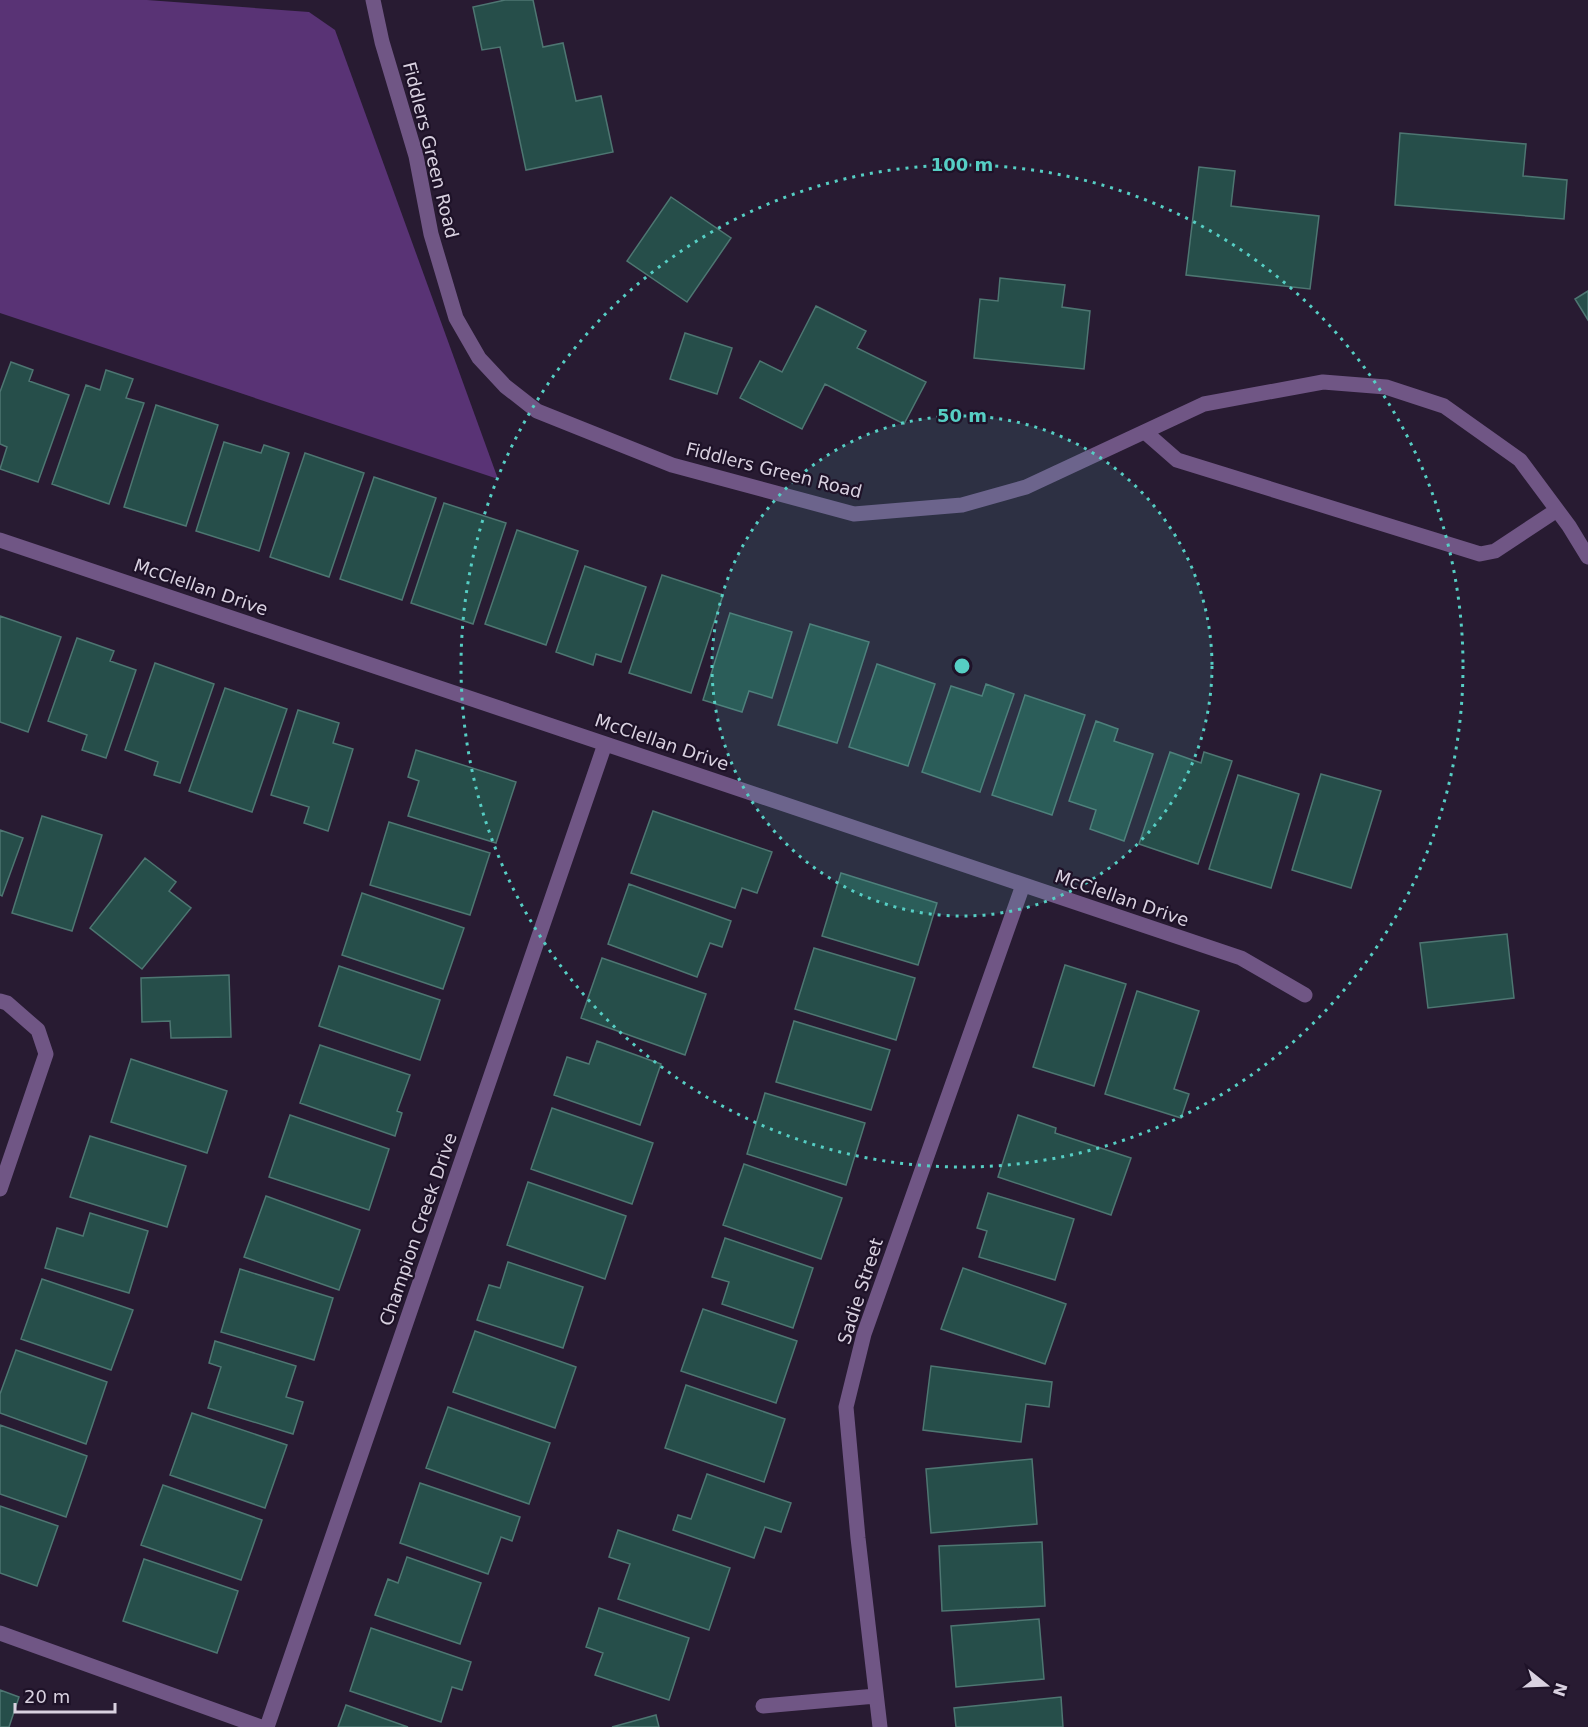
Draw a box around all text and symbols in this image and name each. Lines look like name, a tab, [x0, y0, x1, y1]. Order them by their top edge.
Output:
street label: Fiddlers Green Road	[399, 60, 463, 240]
text: 100 m	[931, 154, 993, 175]
text: 50 m	[937, 405, 987, 426]
street label: Fiddlers Green Road	[684, 438, 864, 502]
street label: McClellan Drive	[131, 554, 271, 620]
centre of rings	[952, 656, 972, 676]
street label: McClellan Drive	[592, 709, 732, 775]
street label: McClellan Drive	[1052, 865, 1192, 931]
street label: Champion Creek Drive	[375, 1130, 461, 1328]
street label: Sadie Street	[833, 1235, 887, 1347]
north arrow	[1516, 1655, 1576, 1715]
scale bar	[15, 1676, 116, 1714]
text: N	[1549, 1680, 1571, 1699]
text: 20 m	[24, 1686, 70, 1707]

